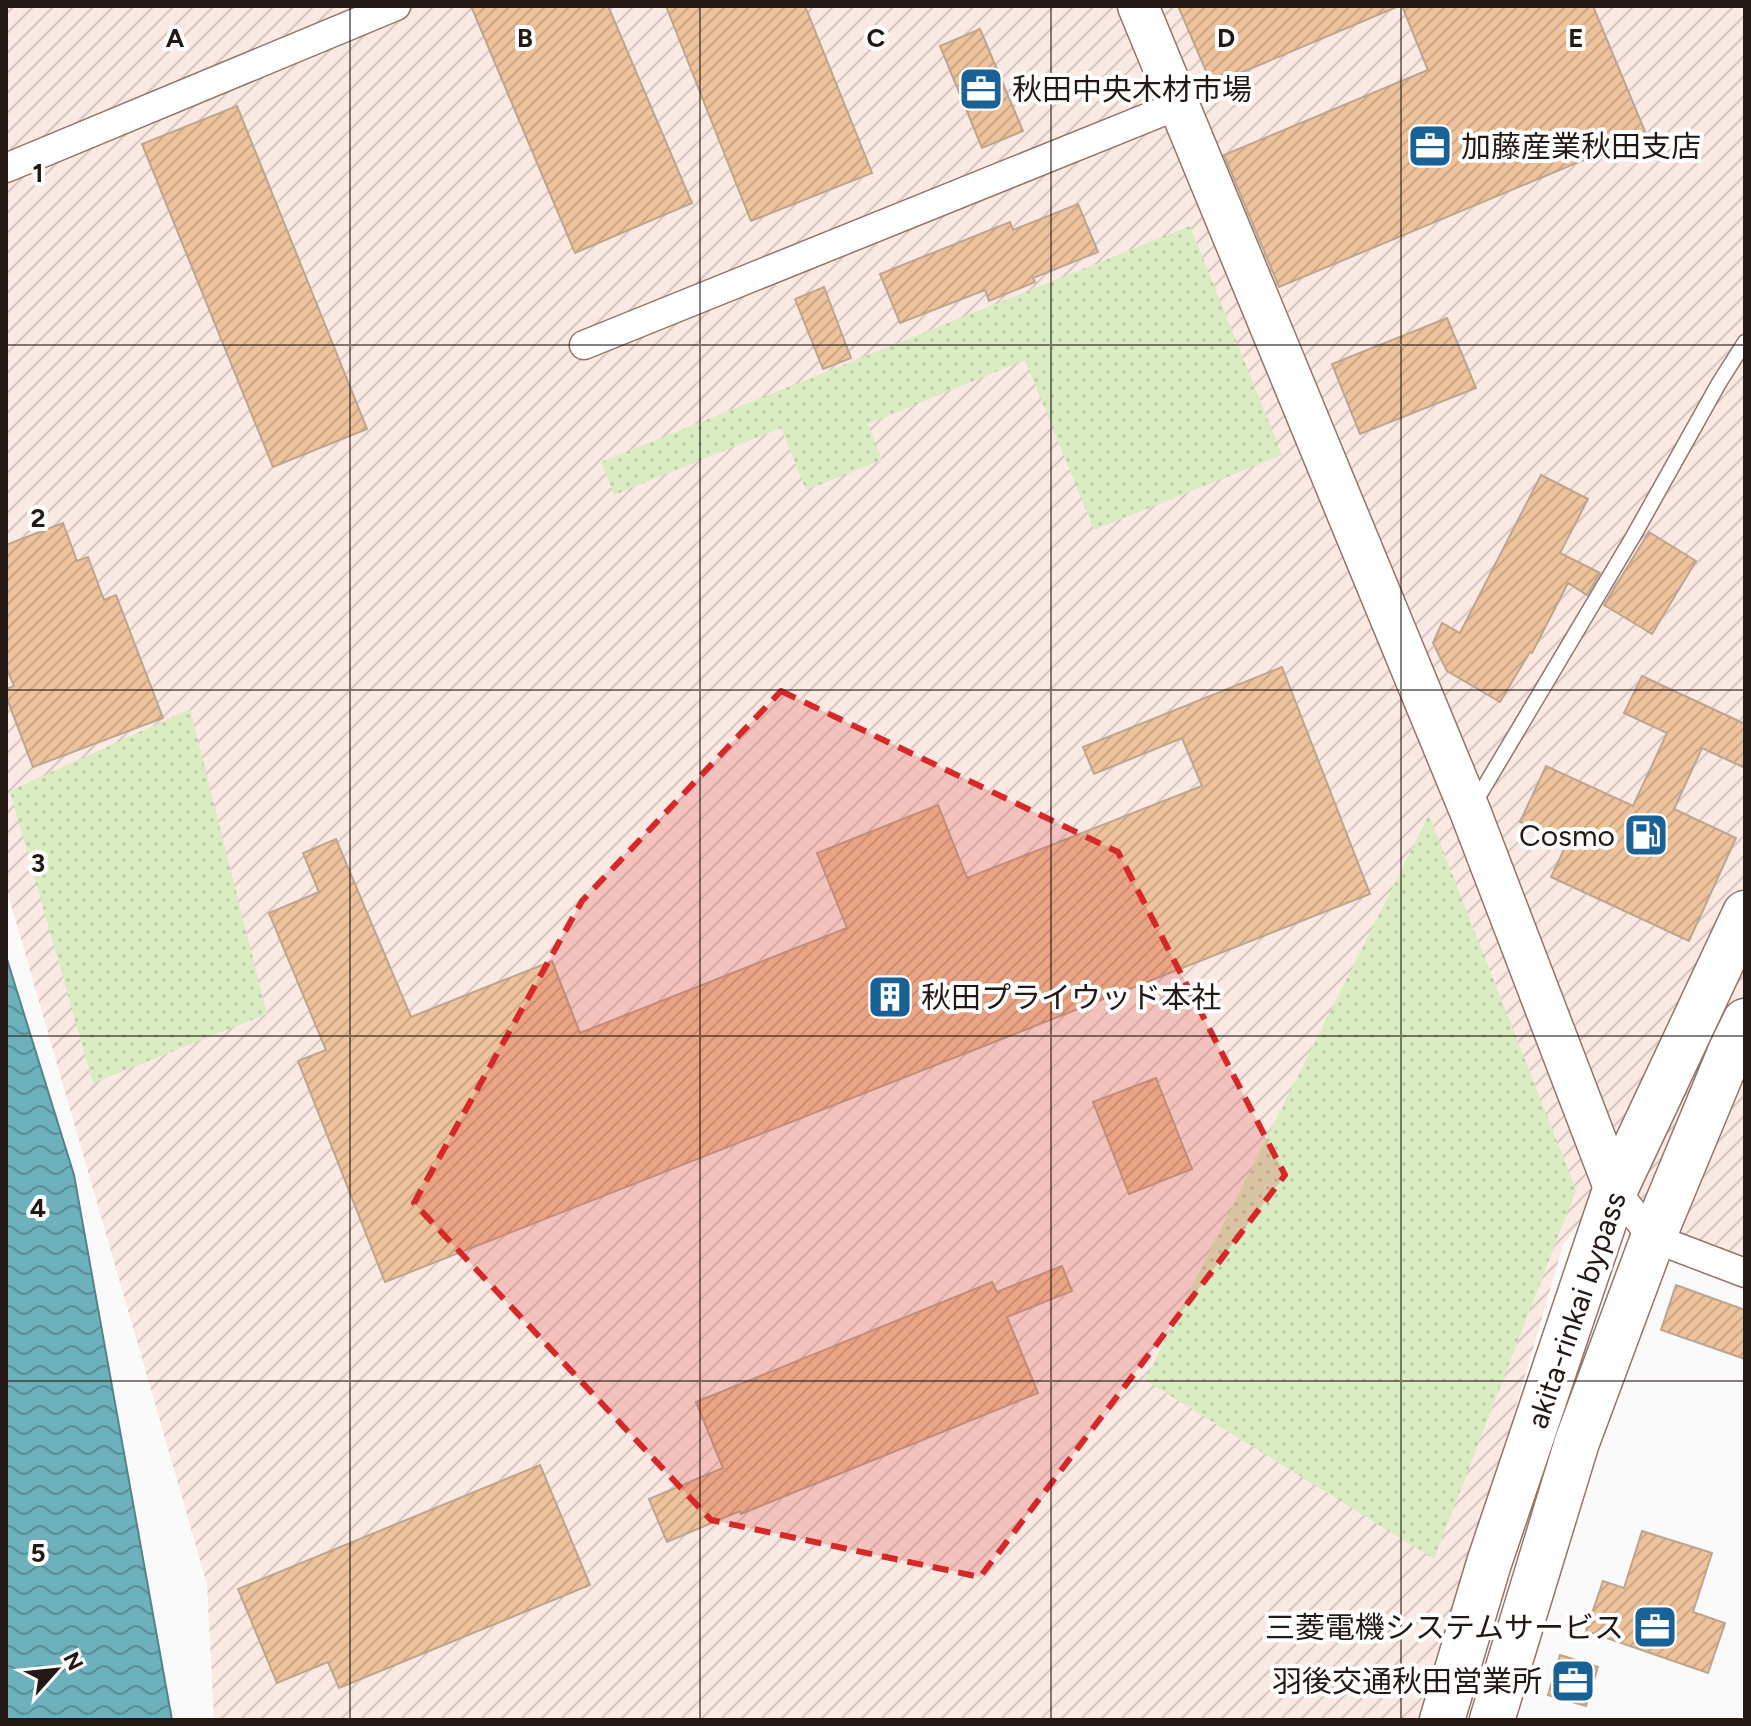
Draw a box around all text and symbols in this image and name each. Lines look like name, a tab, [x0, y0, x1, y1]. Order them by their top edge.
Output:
text: A	[166, 22, 185, 54]
text: B	[517, 22, 533, 54]
text: C	[867, 22, 886, 54]
text: D	[1217, 22, 1235, 54]
text: E	[1568, 22, 1584, 54]
office icon: 秋田中央木材市場	[957, 65, 1005, 113]
place label: 秋田中央木材市場	[1012, 71, 1252, 108]
office icon: 加藤産業秋田支店	[1406, 122, 1454, 170]
place label: 加藤産業秋田支店	[1461, 128, 1701, 165]
text: 1	[33, 157, 43, 189]
text: 2	[30, 502, 46, 534]
fuel station icon: Cosmo	[1622, 811, 1670, 859]
place label: Cosmo	[1519, 817, 1615, 854]
text: 3	[31, 847, 45, 879]
building icon: 秋田プライウッド本社	[866, 973, 914, 1021]
place label: 秋田プライウッド本社	[921, 979, 1221, 1016]
street label: akita-rinkai bypass	[1518, 1187, 1634, 1433]
text: 4	[30, 1192, 46, 1224]
text: 5	[30, 1537, 46, 1569]
office icon: 三菱電機システムサービス	[1631, 1603, 1679, 1651]
place label: 三菱電機システムサービス	[1265, 1609, 1624, 1646]
north arrow	[16, 1630, 96, 1710]
text: N	[57, 1647, 89, 1675]
office icon: 羽後交通秋田営業所	[1549, 1657, 1597, 1705]
place label: 羽後交通秋田営業所	[1272, 1663, 1542, 1700]

